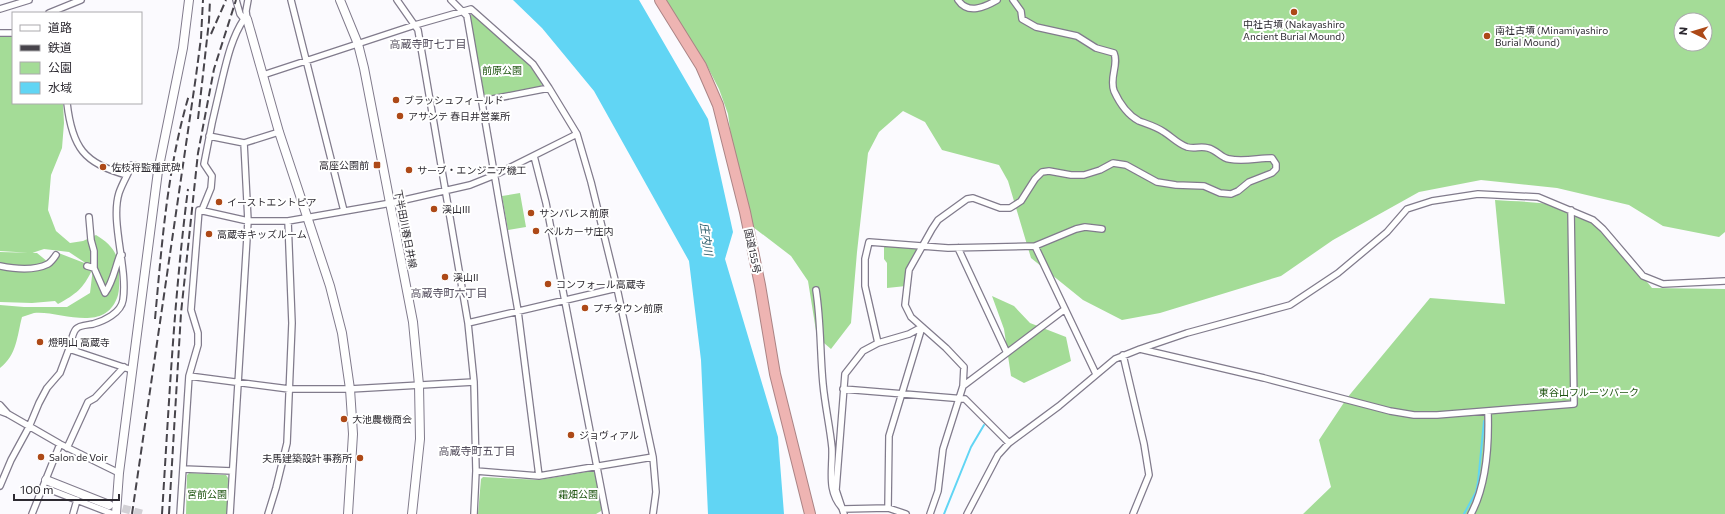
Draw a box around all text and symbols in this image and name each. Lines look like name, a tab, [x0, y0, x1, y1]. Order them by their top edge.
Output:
marker: 中社古墳 (Nakayashiro Ancient Burial Mound)	[1289, 7, 1299, 17]
legend	[12, 12, 142, 104]
north arrow	[1673, 12, 1713, 52]
place label: 中社古墳 (Nakayashiro Ancient Burial Mound)	[1243, 18, 1345, 42]
text: 道路	[48, 20, 72, 34]
place label: 南社古墳 (Minamiyashiro Burial Mound)	[1495, 24, 1608, 48]
text: N	[1676, 26, 1689, 36]
marker: 南社古墳 (Minamiyashiro Burial Mound)	[1482, 31, 1492, 41]
district label: 高蔵寺町七丁目	[390, 37, 467, 50]
text: 鉄道	[48, 40, 72, 54]
text: 公園	[48, 60, 72, 74]
park label: 前原公園	[482, 64, 522, 76]
text: 水域	[48, 80, 72, 94]
place label: ブラッシュフィールド	[404, 94, 504, 106]
marker: ブラッシュフィールド	[391, 95, 401, 105]
place label: アサンテ 春日井営業所	[408, 110, 510, 122]
marker: アサンテ 春日井営業所	[395, 111, 405, 121]
place label: 高座公園前	[319, 159, 369, 171]
marker: 高座公園前	[372, 160, 382, 170]
place label: 佐枝将監種武碑	[111, 161, 181, 173]
marker: 佐枝将監種武碑	[98, 162, 108, 172]
place label: サーブ・エンジニア機工	[417, 164, 526, 176]
marker: サーブ・エンジニア機工	[404, 165, 414, 175]
street label: 下半田川春日井線	[392, 189, 420, 269]
place label: イーストエントピア	[227, 196, 317, 208]
marker: イーストエントピア	[214, 197, 224, 207]
place label: 渓山III	[442, 203, 470, 215]
marker: 渓山III	[429, 204, 439, 214]
place label: サンパレス前原	[539, 207, 609, 219]
marker: サンパレス前原	[526, 208, 536, 218]
water label: 庄内川	[698, 222, 716, 257]
place label: ベルカーサ庄内	[544, 225, 614, 237]
marker: ベルカーサ庄内	[531, 226, 541, 236]
street label: 国道155号	[742, 227, 764, 275]
place label: 高蔵寺キッズルーム	[217, 228, 307, 240]
marker: 高蔵寺キッズルーム	[204, 229, 214, 239]
place label: 渓山II	[453, 271, 479, 283]
marker: 渓山II	[440, 272, 450, 282]
place label: コンフォール高蔵寺	[556, 278, 646, 290]
marker: コンフォール高蔵寺	[543, 279, 553, 289]
district label: 高蔵寺町六丁目	[411, 286, 488, 299]
place label: プチタウン前原	[593, 302, 663, 314]
marker: プチタウン前原	[580, 303, 590, 313]
place label: 燈明山 高蔵寺	[48, 336, 110, 348]
marker: 燈明山 高蔵寺	[35, 337, 45, 347]
park label: 東谷山フルーツパーク	[1539, 386, 1639, 398]
place label: 大池農機商会	[352, 413, 412, 425]
marker: 大池農機商会	[339, 414, 349, 424]
place label: ジョヴィアル	[579, 429, 639, 441]
marker: ジョヴィアル	[566, 430, 576, 440]
district label: 高蔵寺町五丁目	[439, 444, 516, 457]
place label: Salon de Voir	[49, 451, 108, 463]
marker: Salon de Voir	[36, 452, 46, 462]
place label: 夫馬建築設計事務所	[262, 452, 352, 464]
marker: 夫馬建築設計事務所	[355, 453, 365, 463]
scale bar	[14, 476, 119, 502]
text: 100 m	[20, 482, 54, 496]
park label: 宮前公園	[187, 488, 227, 500]
park label: 霜畑公園	[558, 488, 598, 500]

